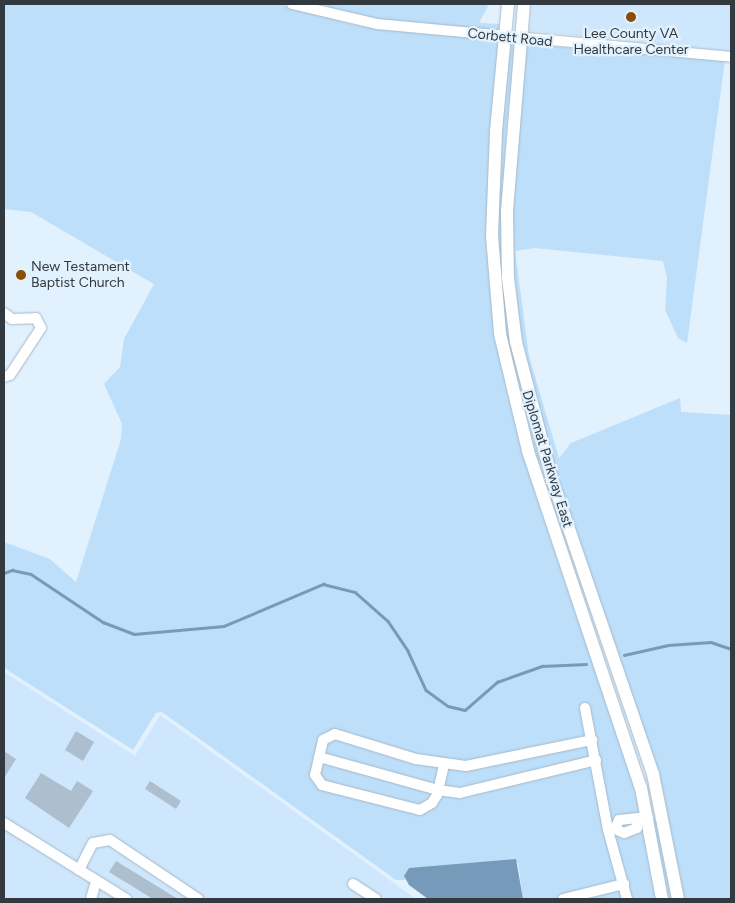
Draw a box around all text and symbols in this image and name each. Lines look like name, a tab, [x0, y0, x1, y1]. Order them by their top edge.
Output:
marker: Lee County VA Healthcare Center	[624, 10, 638, 24]
street label: Corbett Road	[467, 25, 553, 51]
place label: Lee County VA Healthcare Center	[573, 26, 689, 58]
place label: New Testament Baptist Church	[31, 259, 130, 292]
marker: New Testament Baptist Church	[15, 269, 27, 281]
street label: Diplomat Parkway East	[518, 388, 576, 530]

